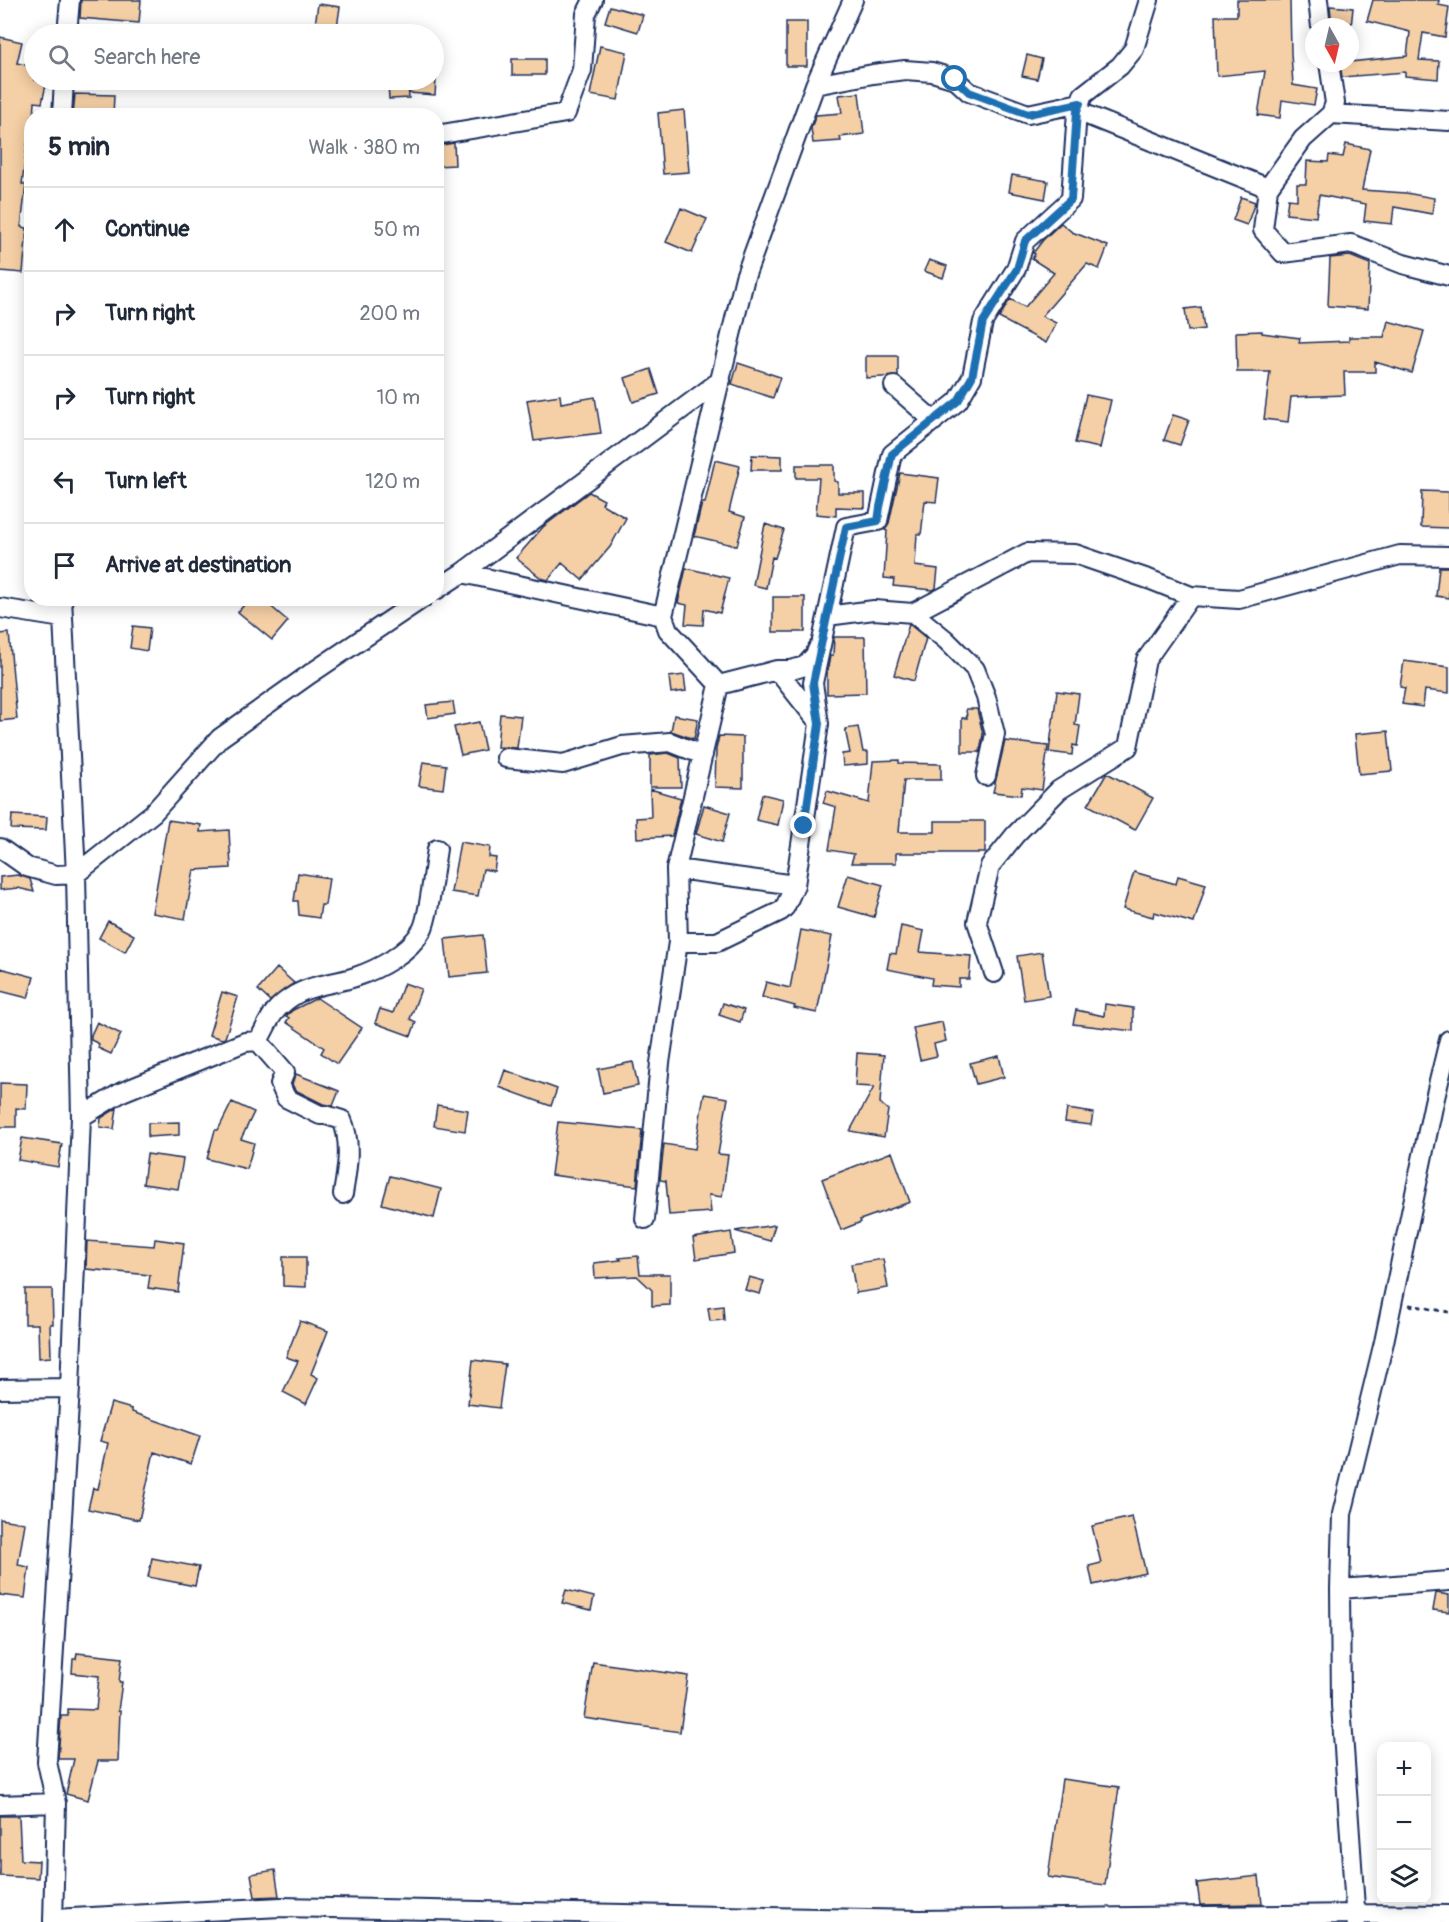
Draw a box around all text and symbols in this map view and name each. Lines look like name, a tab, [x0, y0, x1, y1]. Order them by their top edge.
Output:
north arrow	[1305, 18, 1359, 72]
search box	[24, 24, 444, 90]
icon: search	[45, 41, 78, 74]
text: Search here	[93, 43, 200, 71]
route start	[941, 65, 967, 91]
text: 5 min	[48, 131, 110, 163]
text: Walk · 380 m	[308, 135, 420, 160]
icon: ahead	[48, 213, 81, 246]
text: Continue	[105, 215, 189, 243]
text: 50 m	[373, 217, 420, 242]
icon: right	[48, 297, 81, 330]
text: Turn right	[105, 299, 195, 327]
text: 200 m	[359, 301, 420, 326]
icon: right	[48, 381, 81, 414]
text: Turn right	[105, 383, 195, 411]
text: 10 m	[376, 385, 420, 410]
icon: left	[48, 465, 81, 498]
text: Turn left	[105, 467, 187, 495]
text: 120 m	[365, 469, 420, 494]
icon: arrive	[48, 549, 81, 582]
text: Arrive at destination	[105, 551, 291, 579]
route end	[790, 812, 816, 838]
map controls	[1377, 1742, 1431, 1904]
button: +	[1377, 1742, 1431, 1796]
button: −	[1377, 1796, 1431, 1850]
button: layers	[1377, 1850, 1431, 1904]

